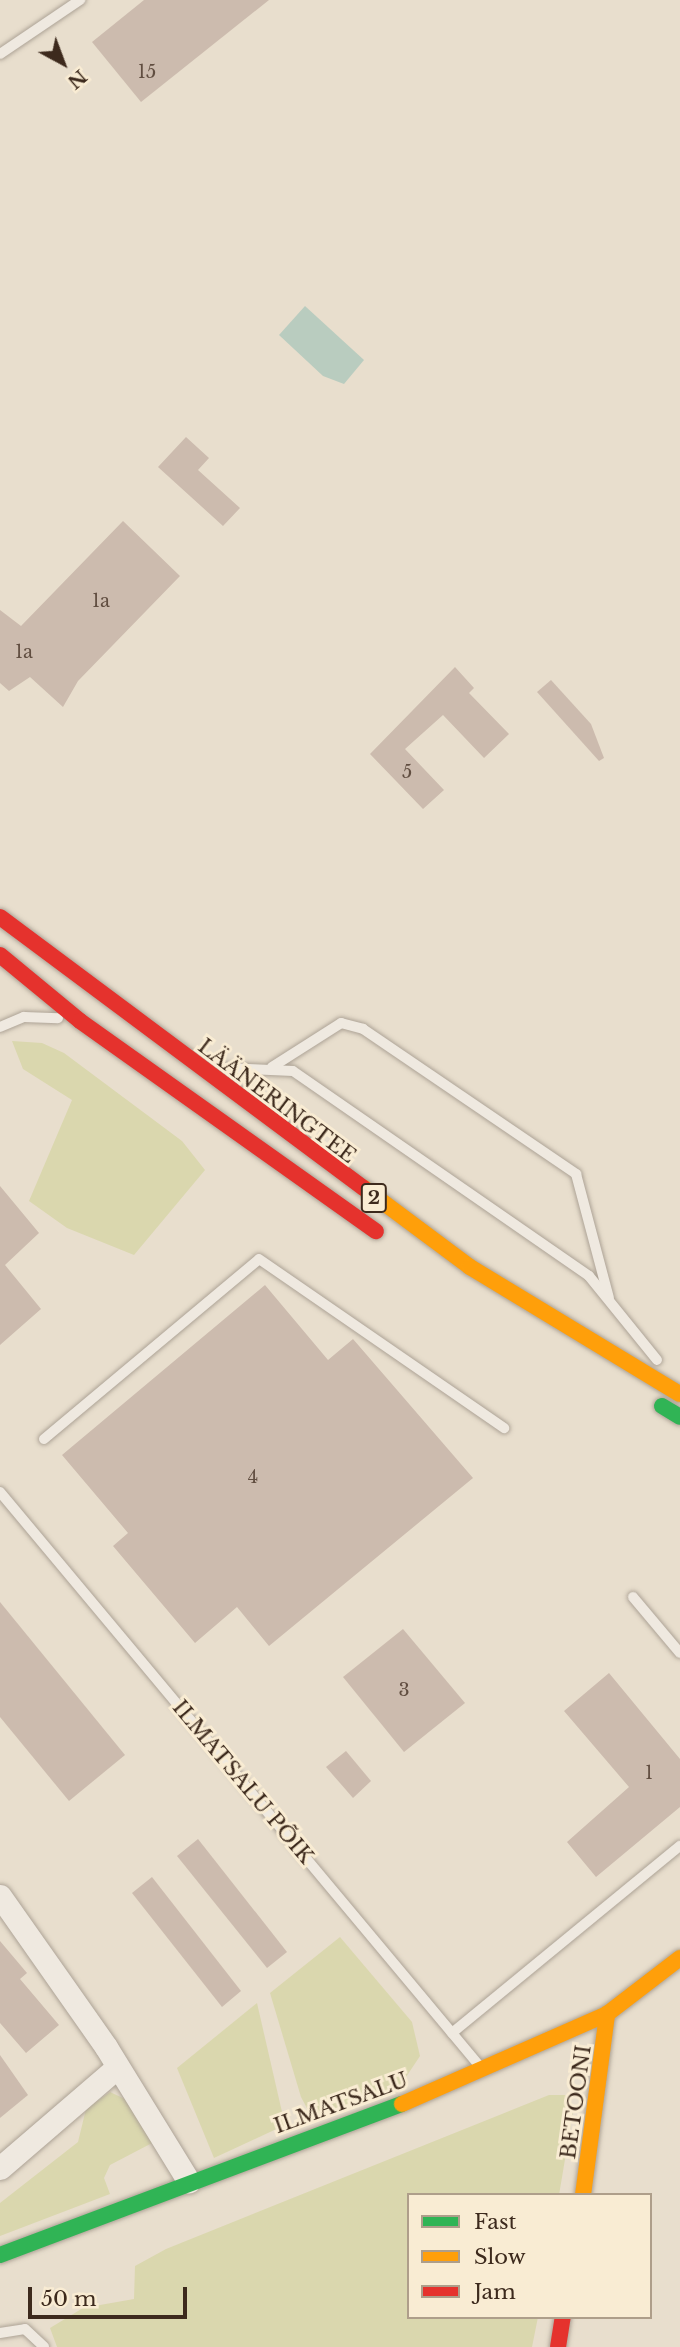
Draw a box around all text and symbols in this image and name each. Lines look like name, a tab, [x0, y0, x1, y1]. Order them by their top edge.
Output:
north arrow	[28, 28, 98, 98]
house number: 15	[138, 61, 156, 83]
text: N	[63, 65, 91, 94]
house number: 1a	[92, 590, 110, 612]
house number: 1a	[15, 641, 33, 663]
house number: 5	[402, 761, 412, 783]
street label: LÄÄNERINGTEE	[193, 1033, 361, 1169]
road number: 2	[360, 1182, 388, 1214]
house number: 4	[248, 1466, 258, 1488]
house number: 3	[398, 1679, 410, 1701]
street label: ILMATSALU PÕIK	[167, 1695, 319, 1869]
house number: 1	[645, 1762, 653, 1784]
street label: BETOONI	[556, 2043, 596, 2161]
street label: ILMATSALU	[271, 2067, 411, 2139]
legend	[407, 2193, 652, 2319]
text: Fast	[474, 2209, 516, 2235]
text: Slow	[474, 2244, 526, 2270]
scale bar	[32, 2274, 191, 2318]
text: Jam	[474, 2279, 516, 2305]
text: 50 m	[41, 2286, 96, 2312]

